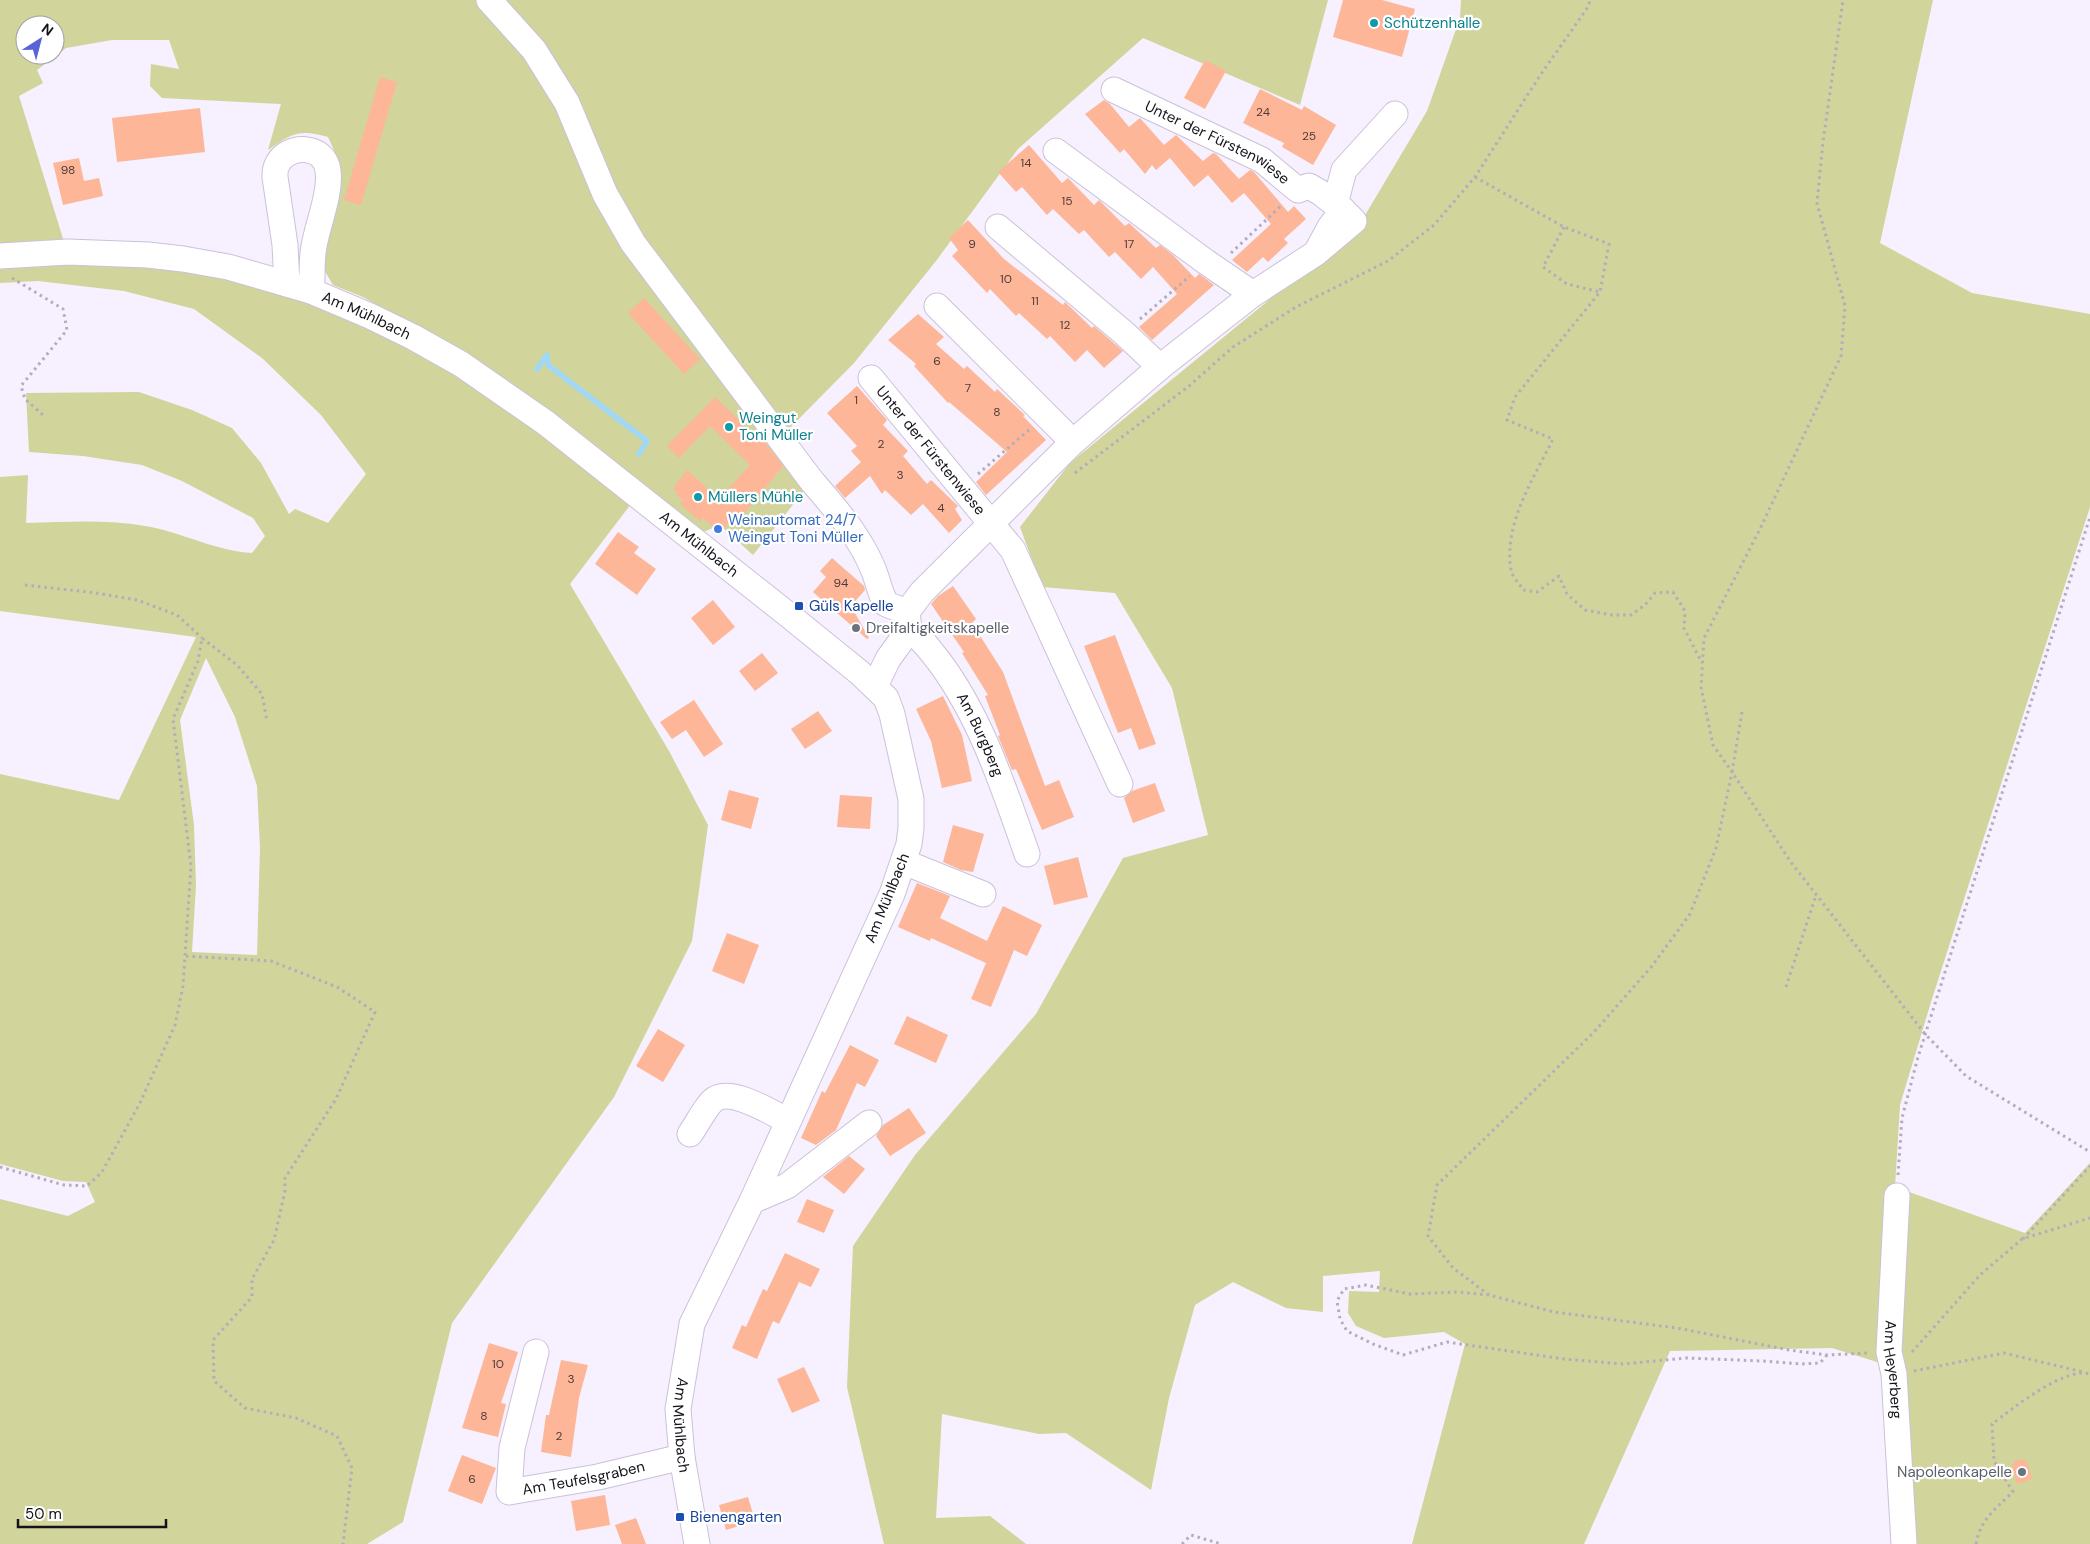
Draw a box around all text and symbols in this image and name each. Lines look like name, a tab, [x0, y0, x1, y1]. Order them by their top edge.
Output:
place label: Schützenhalle	[1384, 13, 1480, 33]
north arrow	[15, 15, 65, 65]
marker: Schützenhalle	[1368, 17, 1380, 29]
text: N	[38, 19, 57, 40]
street label: Unter der Fürstenwiese	[1142, 96, 1294, 189]
house number: 24	[1256, 104, 1270, 120]
house number: 25	[1302, 128, 1316, 144]
house number: 14	[1020, 155, 1032, 171]
house number: 98	[61, 162, 75, 178]
house number: 15	[1061, 193, 1073, 209]
house number: 9	[968, 236, 976, 252]
house number: 17	[1124, 236, 1134, 252]
house number: 10	[1000, 271, 1012, 287]
street label: Am Mühlbach	[319, 287, 414, 344]
house number: 11	[1031, 293, 1039, 309]
house number: 12	[1060, 317, 1070, 333]
house number: 6	[933, 353, 941, 369]
house number: 7	[965, 380, 971, 396]
street label: Unter der Fürstenwiese	[872, 382, 990, 519]
house number: 1	[854, 392, 858, 408]
house number: 8	[993, 404, 1001, 420]
place label: Weingut Toni Müller	[739, 408, 814, 445]
marker: Weingut Toni Müller	[723, 421, 735, 433]
house number: 2	[878, 436, 885, 452]
house number: 3	[896, 467, 904, 483]
place label: Müllers Mühle	[708, 487, 803, 507]
marker: Müllers Mühle	[692, 491, 704, 503]
house number: 4	[937, 500, 945, 516]
street label: Am Mühlbach	[655, 507, 742, 582]
place label: Weinautomat 24/7 Weingut Toni Müller	[728, 510, 864, 547]
marker: Weinautomat 24/7 Weingut Toni Müller	[712, 523, 724, 535]
house number: 94	[834, 575, 848, 591]
place label: Güls Kapelle	[809, 596, 894, 616]
marker: Güls Kapelle	[793, 600, 805, 612]
place label: Dreifaltigkeitskapelle	[866, 618, 1009, 638]
marker: Dreifaltigkeitskapelle	[850, 622, 862, 634]
street label: Am Burgberg	[952, 689, 1008, 779]
street label: Am Mühlbach	[860, 850, 914, 946]
street label: Am Heyerberg	[1878, 1320, 1907, 1419]
house number: 10	[492, 1356, 504, 1372]
house number: 3	[567, 1371, 575, 1387]
street label: Am Mühlbach	[668, 1376, 694, 1474]
house number: 8	[480, 1408, 488, 1424]
house number: 2	[556, 1428, 563, 1444]
street label: Am Teufelsgraben	[521, 1456, 647, 1500]
place label: Napoleonkapelle	[1897, 1462, 2012, 1482]
marker: Napoleonkapelle	[2016, 1466, 2028, 1478]
house number: 6	[468, 1471, 476, 1487]
scale bar	[18, 1496, 165, 1528]
text: 50 m	[25, 1504, 62, 1524]
place label: Bienengarten	[690, 1507, 782, 1527]
marker: Bienengarten	[674, 1511, 686, 1523]

